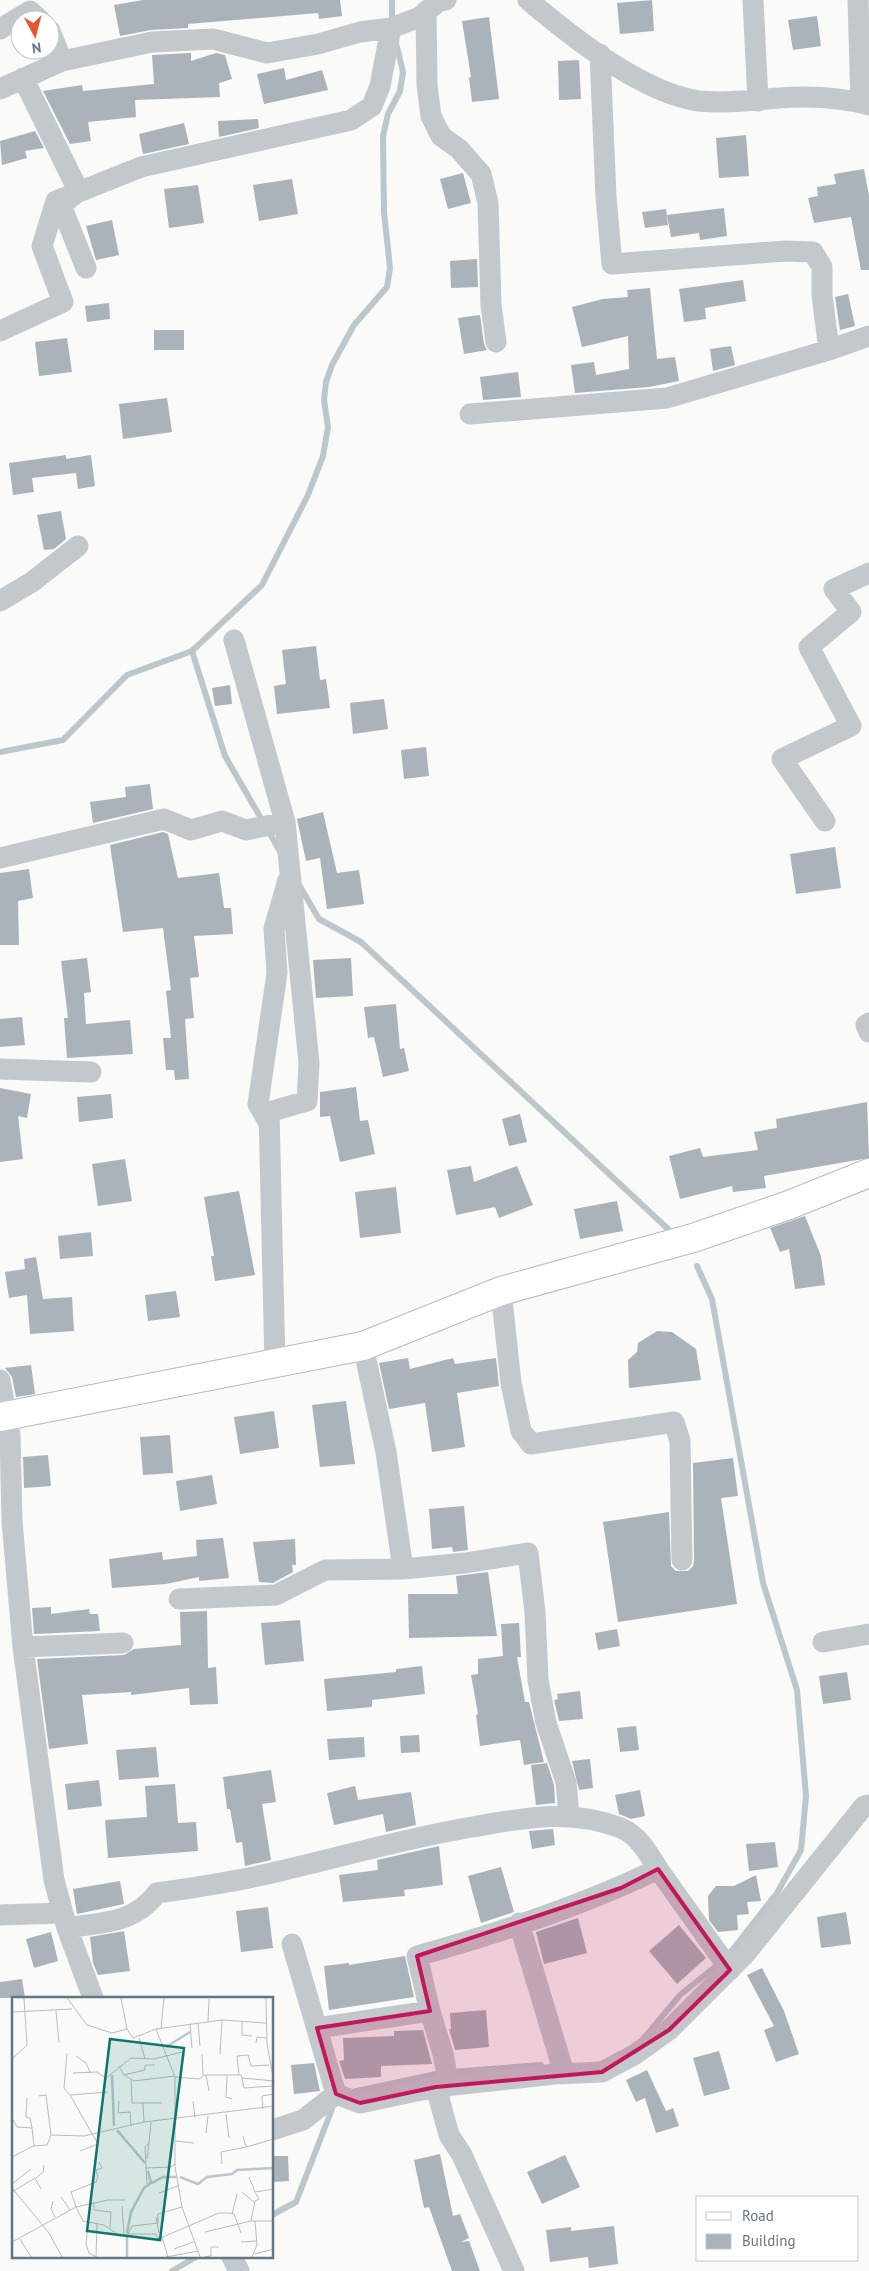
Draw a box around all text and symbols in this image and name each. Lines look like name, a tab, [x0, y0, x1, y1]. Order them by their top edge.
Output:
north arrow	[10, 10, 60, 60]
text: N	[31, 38, 42, 57]
inset map	[12, 1997, 274, 2258]
legend	[696, 2196, 859, 2261]
text: Road	[742, 2206, 774, 2225]
text: Building	[742, 2231, 796, 2250]

